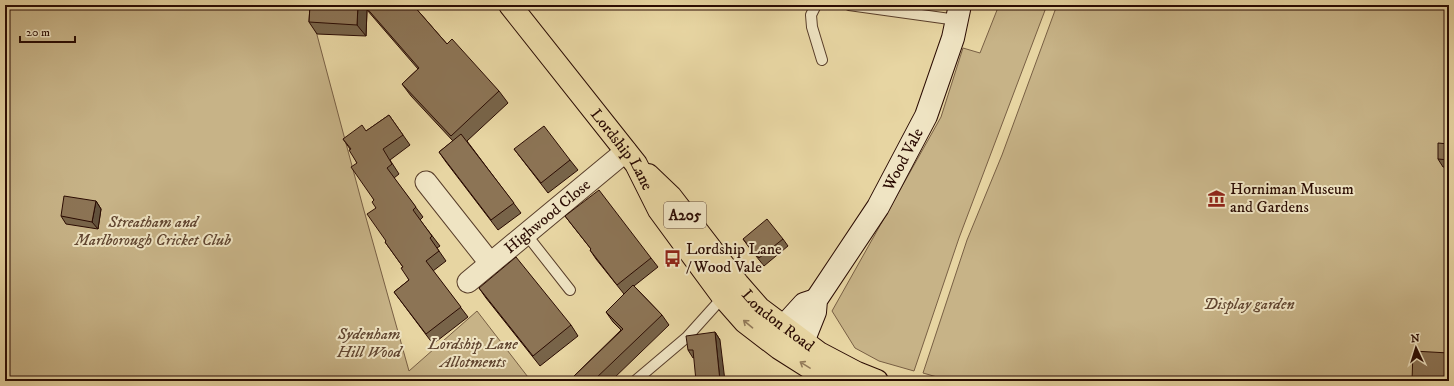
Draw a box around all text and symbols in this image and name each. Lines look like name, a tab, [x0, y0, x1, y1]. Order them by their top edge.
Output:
scale bar	[20, 18, 75, 44]
text: 20 m	[26, 25, 50, 40]
street label: Lordship Lane	[586, 105, 658, 194]
street label: Wood Vale	[878, 124, 928, 195]
street label: Highwood Close	[500, 174, 595, 258]
place label: Horniman Museum and Gardens	[1230, 179, 1354, 217]
museum icon: Horniman Museum and Gardens	[1207, 188, 1227, 208]
road number: A205	[664, 202, 706, 228]
park label: Streatham and Marlborough Cricket Club	[74, 212, 231, 250]
place label: Lordship Lane / Wood Vale	[686, 239, 782, 277]
bus stop icon: Lordship Lane / Wood Vale	[663, 248, 683, 268]
street label: London Road	[737, 285, 818, 356]
park label: Display garden	[1203, 294, 1295, 314]
one-way arrow	[743, 320, 754, 329]
park label: Sydenham Hill Wood	[336, 324, 403, 362]
north arrow	[1396, 328, 1436, 368]
text: N	[1410, 332, 1420, 346]
park label: Lordship Lane Allotments	[427, 334, 518, 372]
one-way arrow	[800, 361, 811, 369]

